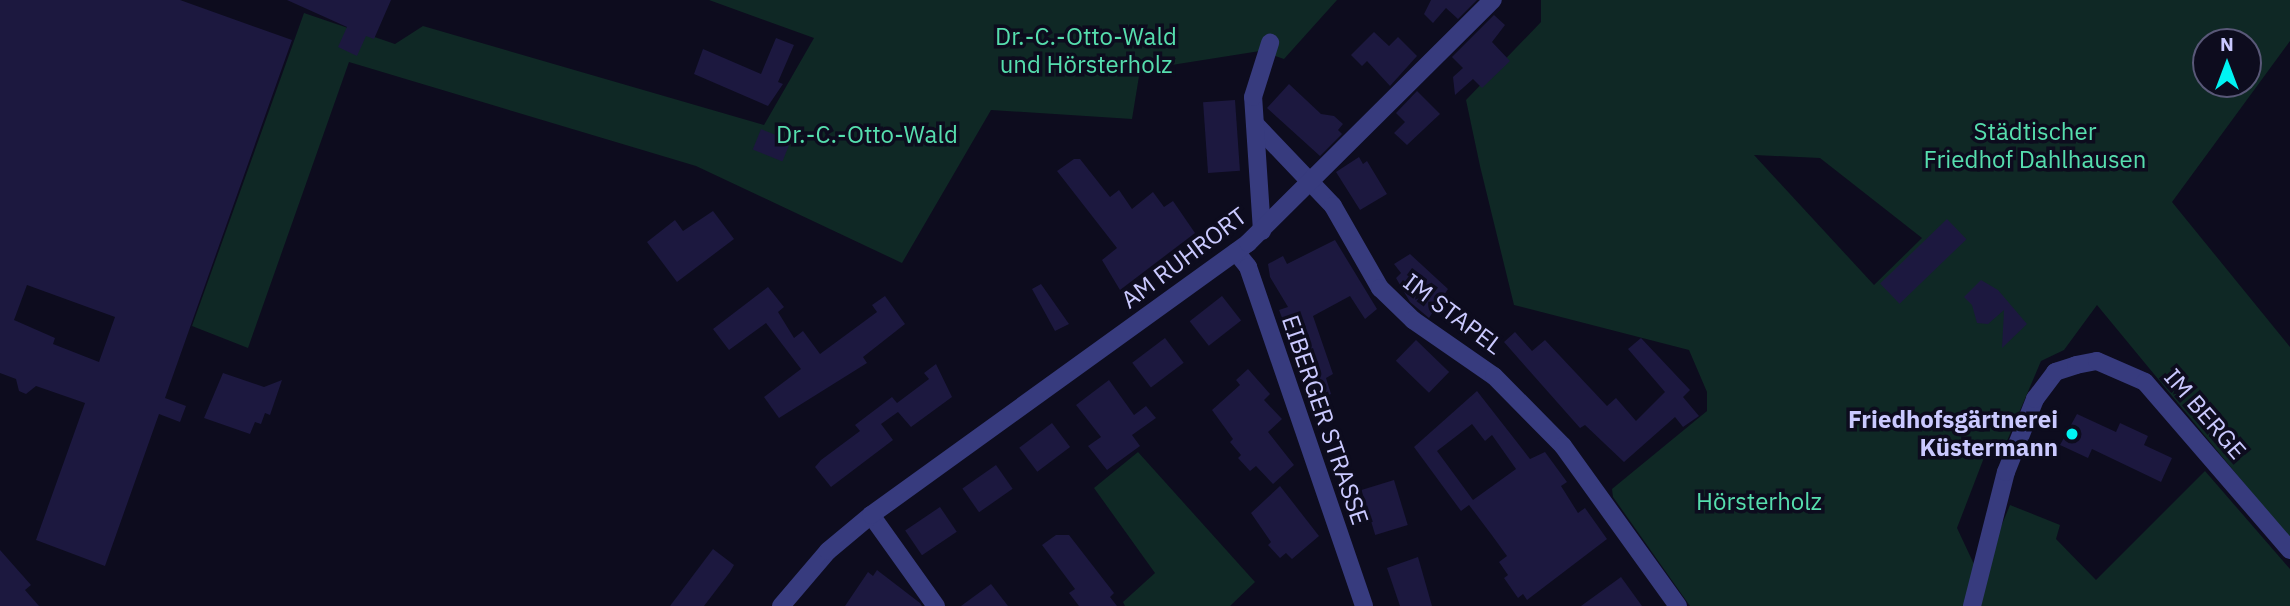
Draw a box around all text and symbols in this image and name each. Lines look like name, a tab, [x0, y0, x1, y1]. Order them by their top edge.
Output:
park label: Dr.-C.-Otto-Wald und Hörsterholz	[995, 23, 1177, 79]
north arrow	[2192, 28, 2262, 98]
text: N	[2220, 32, 2234, 56]
park label: Städtischer Friedhof Dahlhausen	[1924, 118, 2146, 174]
park label: Dr.-C.-Otto-Wald	[776, 121, 958, 149]
street label: AM RUHRORT	[1116, 202, 1252, 314]
street label: IM STAPEL	[1398, 267, 1508, 361]
street label: EIBERGER STRASSE	[1276, 311, 1374, 529]
street label: IM BERGE	[2158, 363, 2252, 465]
place label: Friedhofsgärtnerei Küstermann	[1848, 406, 2058, 462]
marker: Friedhofsgärtnerei Küstermann	[2064, 426, 2080, 442]
park label: Hörsterholz	[1696, 488, 1822, 516]

